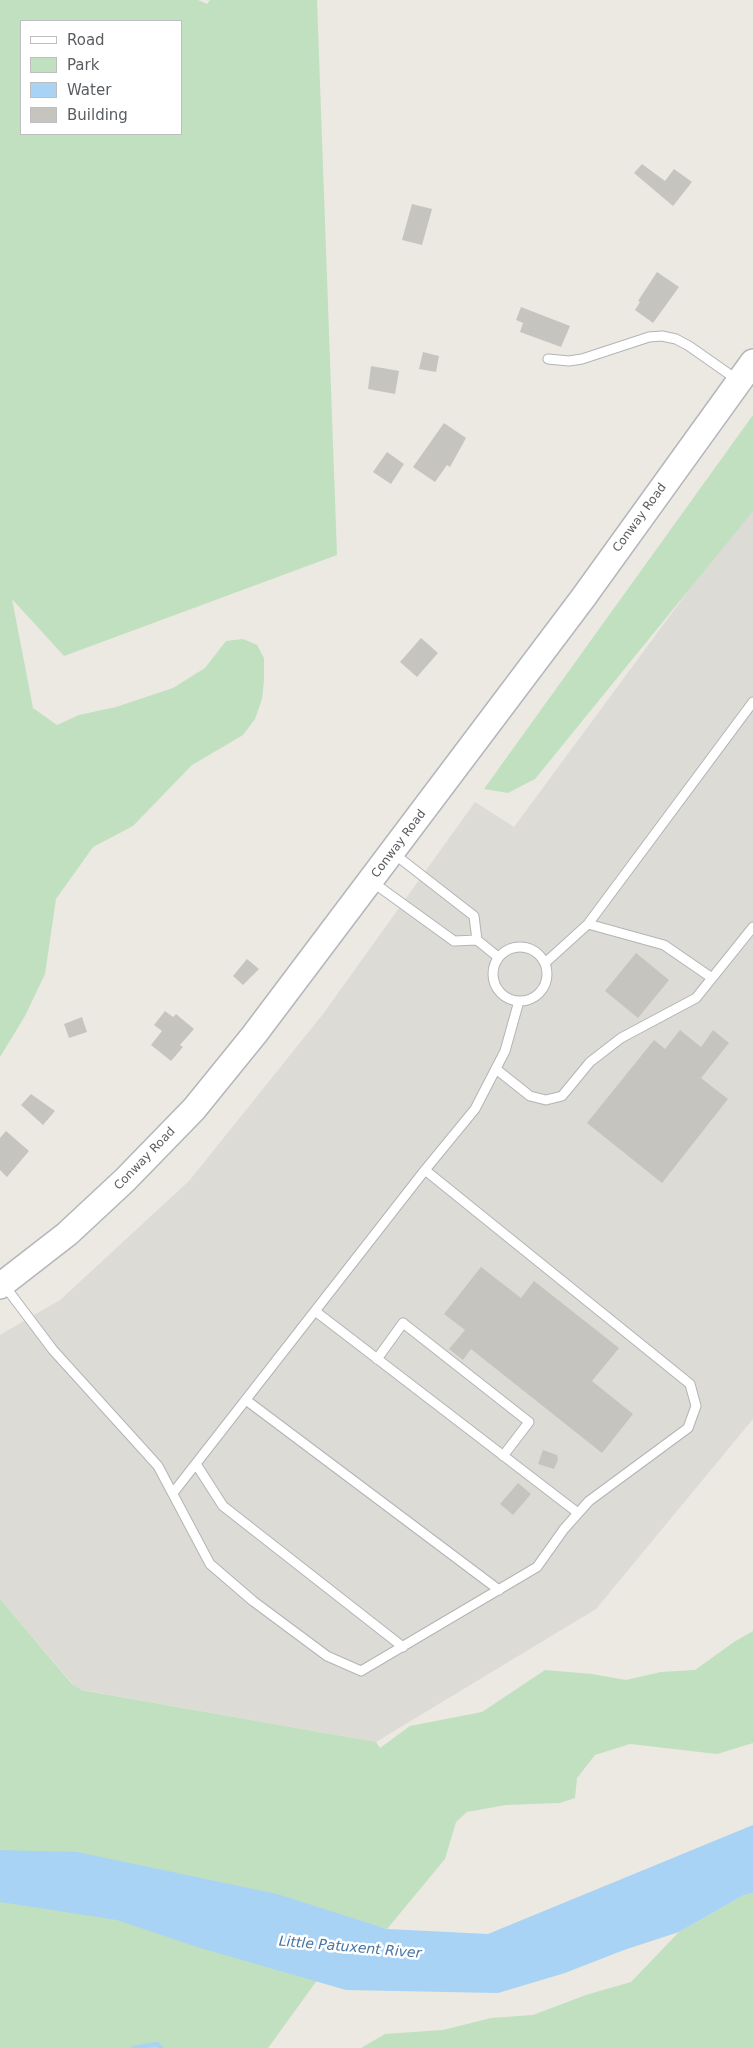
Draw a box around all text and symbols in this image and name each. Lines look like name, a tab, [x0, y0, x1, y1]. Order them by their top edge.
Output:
legend	[20, 20, 182, 135]
text: Road	[67, 31, 105, 49]
text: Park	[67, 56, 99, 74]
text: Water	[67, 81, 111, 99]
text: Building	[67, 106, 128, 124]
street label: Conway Road	[610, 481, 670, 555]
street label: Conway Road	[369, 807, 429, 881]
street label: Conway Road	[112, 1125, 178, 1193]
water label: Little Patuxent River	[278, 1933, 422, 1963]

